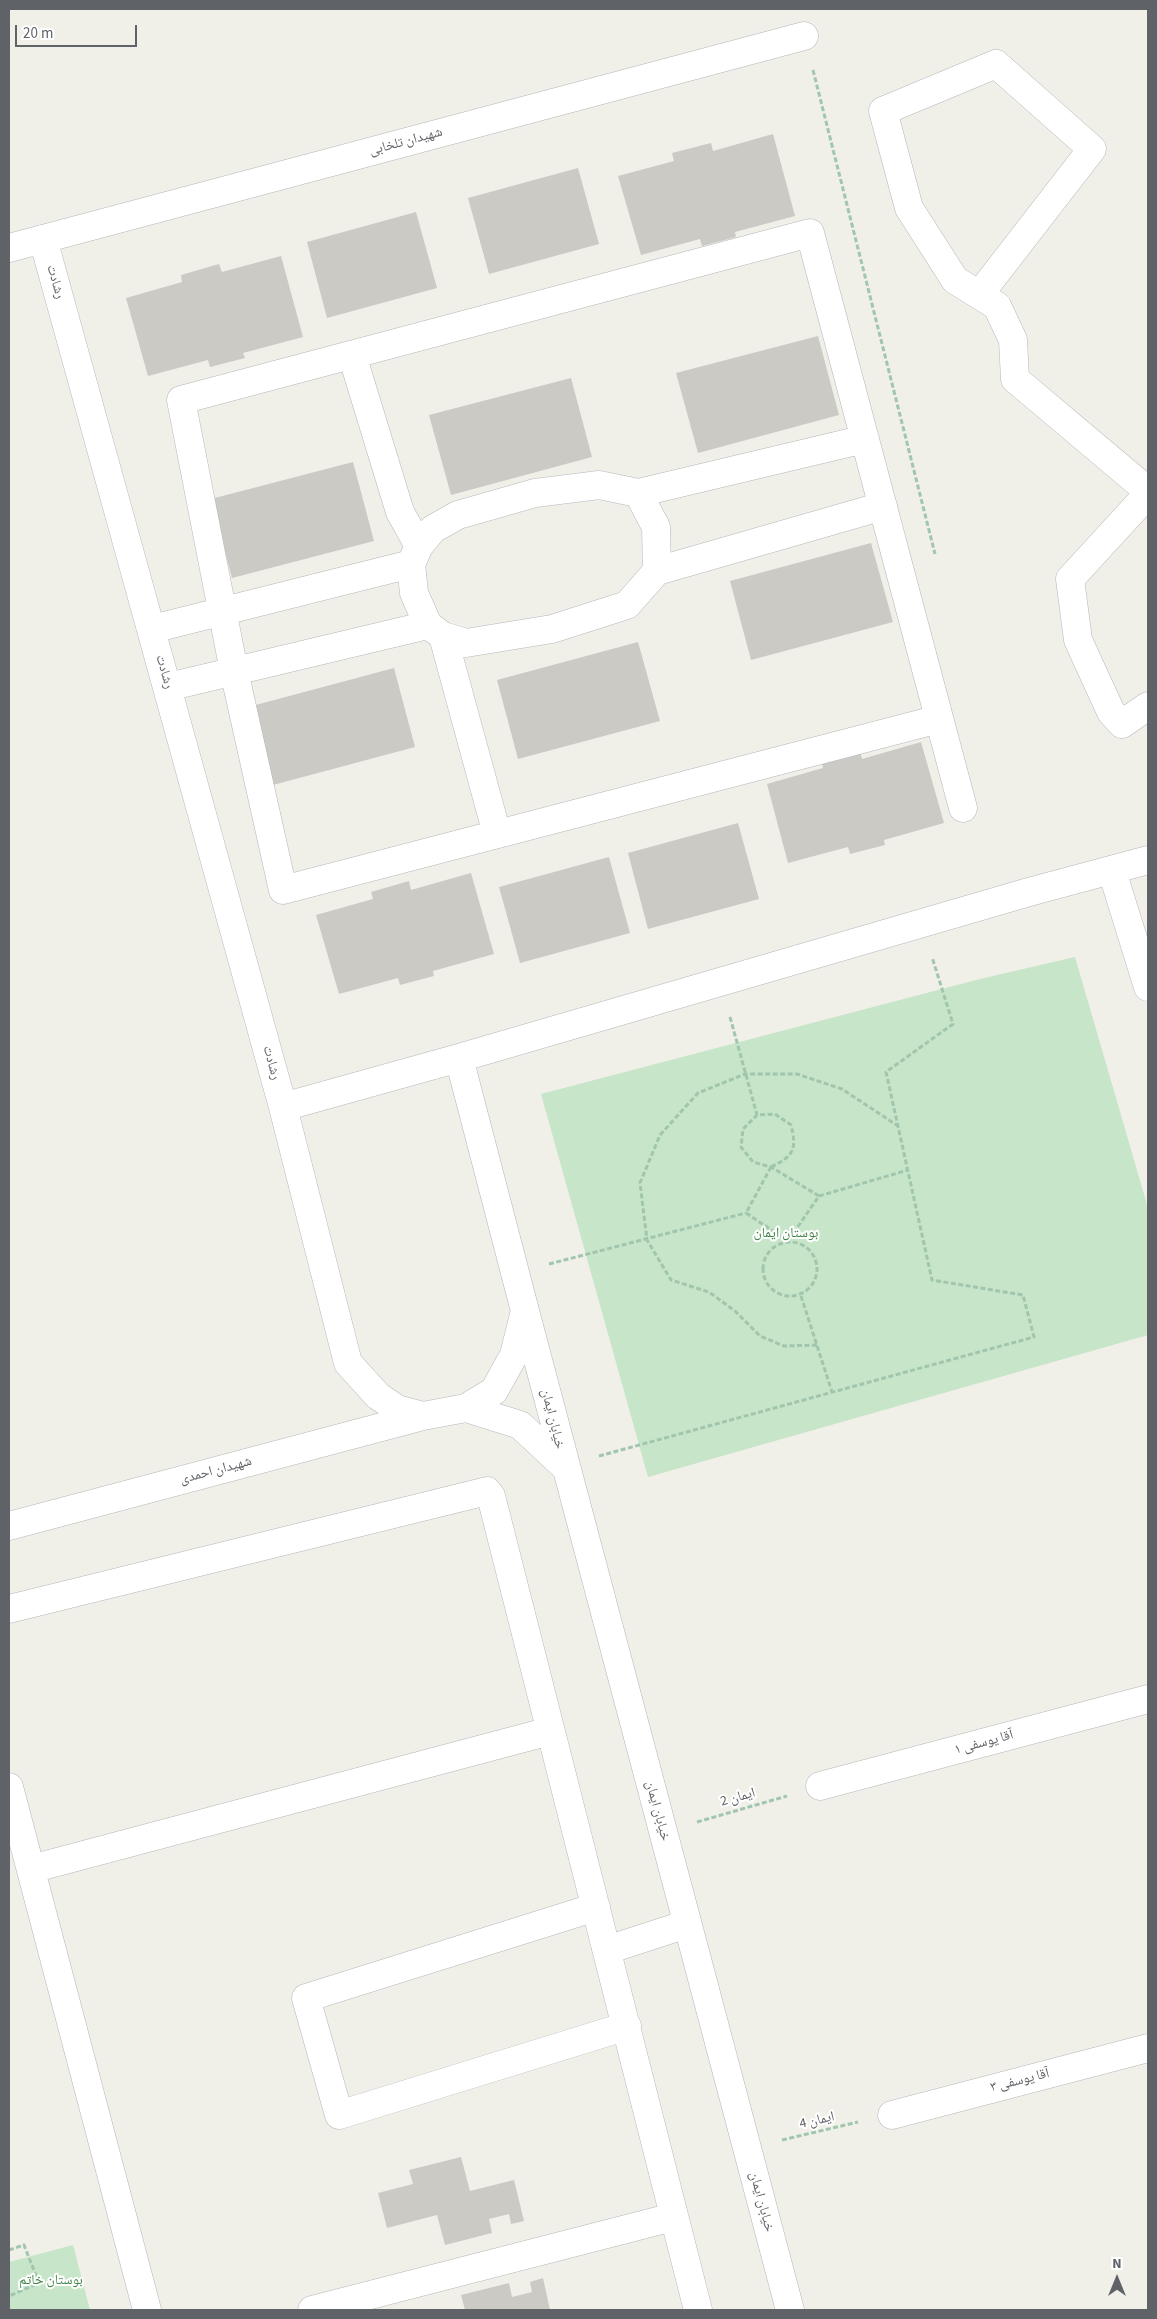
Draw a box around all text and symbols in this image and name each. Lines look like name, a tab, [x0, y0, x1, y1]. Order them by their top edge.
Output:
scale bar	[18, 15, 140, 47]
text: 20 m	[23, 23, 53, 44]
street label: شهیدان تلخابی	[368, 124, 444, 160]
street label: رشادت	[42, 263, 68, 301]
street label: رشادت	[151, 653, 177, 691]
street label: رشادت	[258, 1044, 284, 1082]
park label: بوستان ایمان	[754, 1226, 818, 1242]
street label: خیابان ایمان	[536, 1387, 568, 1451]
street label: شهیدان احمدی	[178, 1453, 254, 1489]
street label: آقا یوسفی ۱	[953, 1727, 1015, 1759]
street label: خیابان ایمان	[641, 1779, 673, 1843]
street label: ایمان 2	[719, 1785, 757, 1811]
street label: آقا یوسفی ۳	[989, 2066, 1051, 2096]
street label: ایمان 4	[798, 2109, 836, 2133]
street label: خیابان ایمان	[745, 2170, 777, 2234]
north arrow	[1092, 2254, 1142, 2304]
text: N	[1112, 2254, 1122, 2274]
park label: بوستان خاتم	[19, 2273, 83, 2289]

